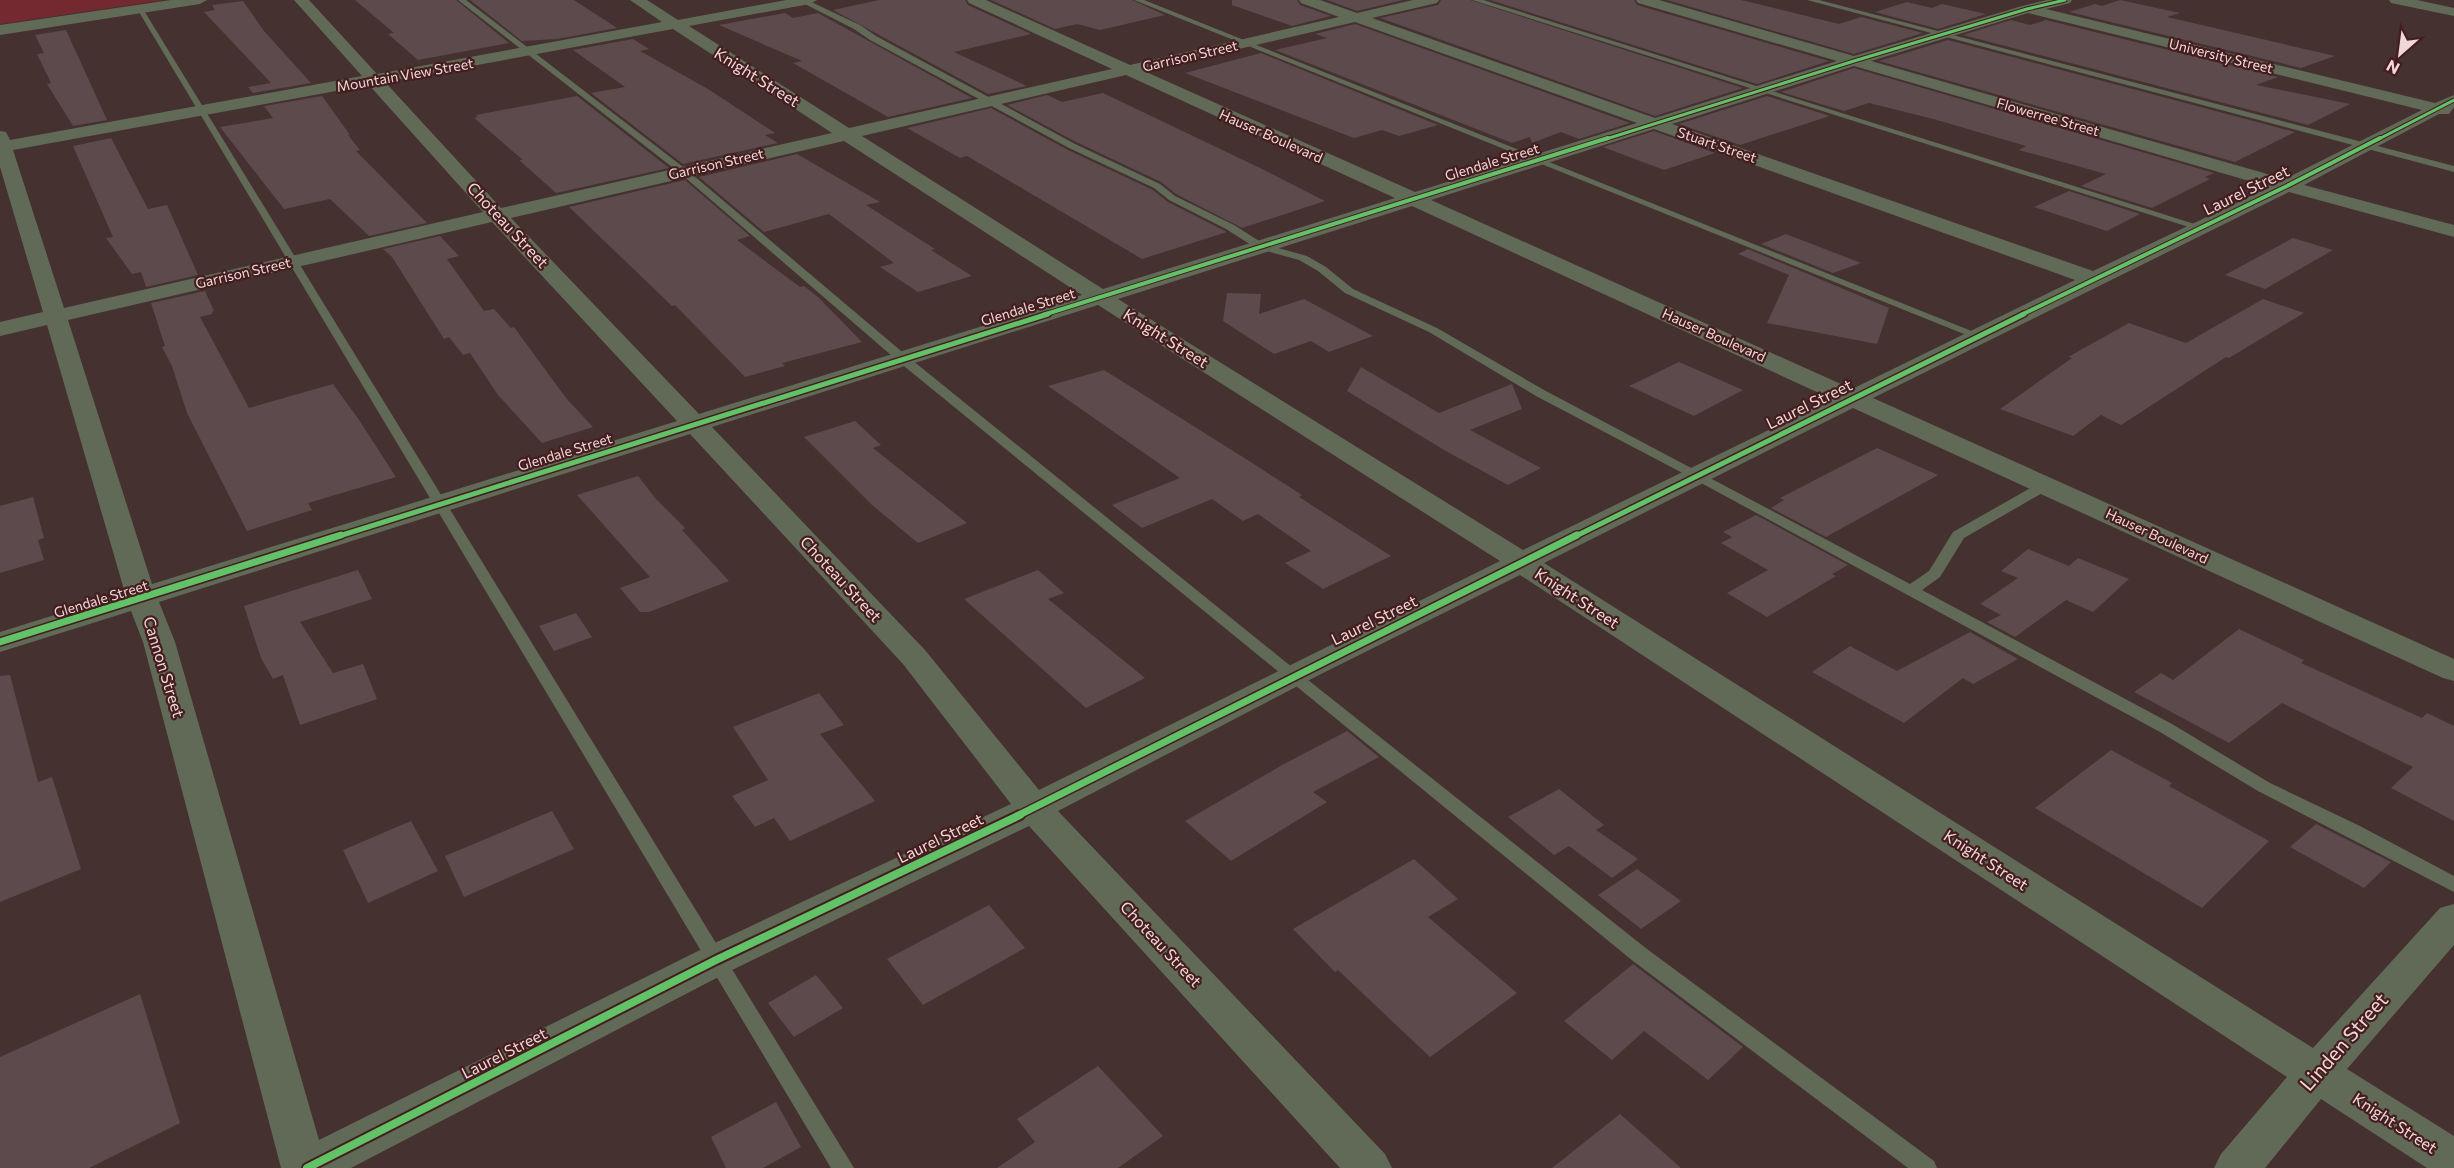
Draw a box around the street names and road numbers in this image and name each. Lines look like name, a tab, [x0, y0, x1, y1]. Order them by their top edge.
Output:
street label: University Street	[2167, 34, 2275, 77]
street label: Garrison Street	[1141, 36, 1239, 75]
street label: Knight Street	[711, 43, 804, 110]
street label: Mountain View Street	[335, 54, 475, 95]
street label: Flowerree Street	[1995, 94, 2102, 139]
street label: Hauser Boulevard	[1217, 105, 1326, 166]
street label: Stuart Street	[1675, 123, 1759, 166]
street label: Glendale Street	[1443, 139, 1541, 184]
street label: Garrison Street	[667, 144, 765, 183]
street label: Laurel Street	[2200, 160, 2292, 219]
street label: Choteau Street	[464, 178, 553, 272]
street label: Garrison Street	[194, 253, 292, 292]
street label: Glendale Street	[979, 284, 1077, 329]
street label: Knight Street	[1120, 304, 1213, 371]
street label: Hauser Boulevard	[1660, 304, 1769, 365]
street label: Laurel Street	[1763, 374, 1855, 433]
street label: Glendale Street	[516, 429, 614, 474]
street label: Hauser Boulevard	[2103, 504, 2211, 567]
street label: Choteau Street	[797, 532, 886, 626]
street label: Knight Street	[1532, 563, 1623, 632]
street label: Glendale Street	[52, 576, 150, 621]
street label: Laurel Street	[1328, 590, 1420, 649]
street label: Cannon Street	[140, 614, 189, 720]
street label: Laurel Street	[894, 808, 986, 867]
street label: Knight Street	[1941, 825, 2032, 894]
street label: Choteau Street	[1117, 897, 1206, 991]
street label: Linden Street	[2294, 987, 2392, 1095]
street label: Laurel Street	[458, 1023, 550, 1082]
street label: Knight Street	[2350, 1088, 2441, 1157]

